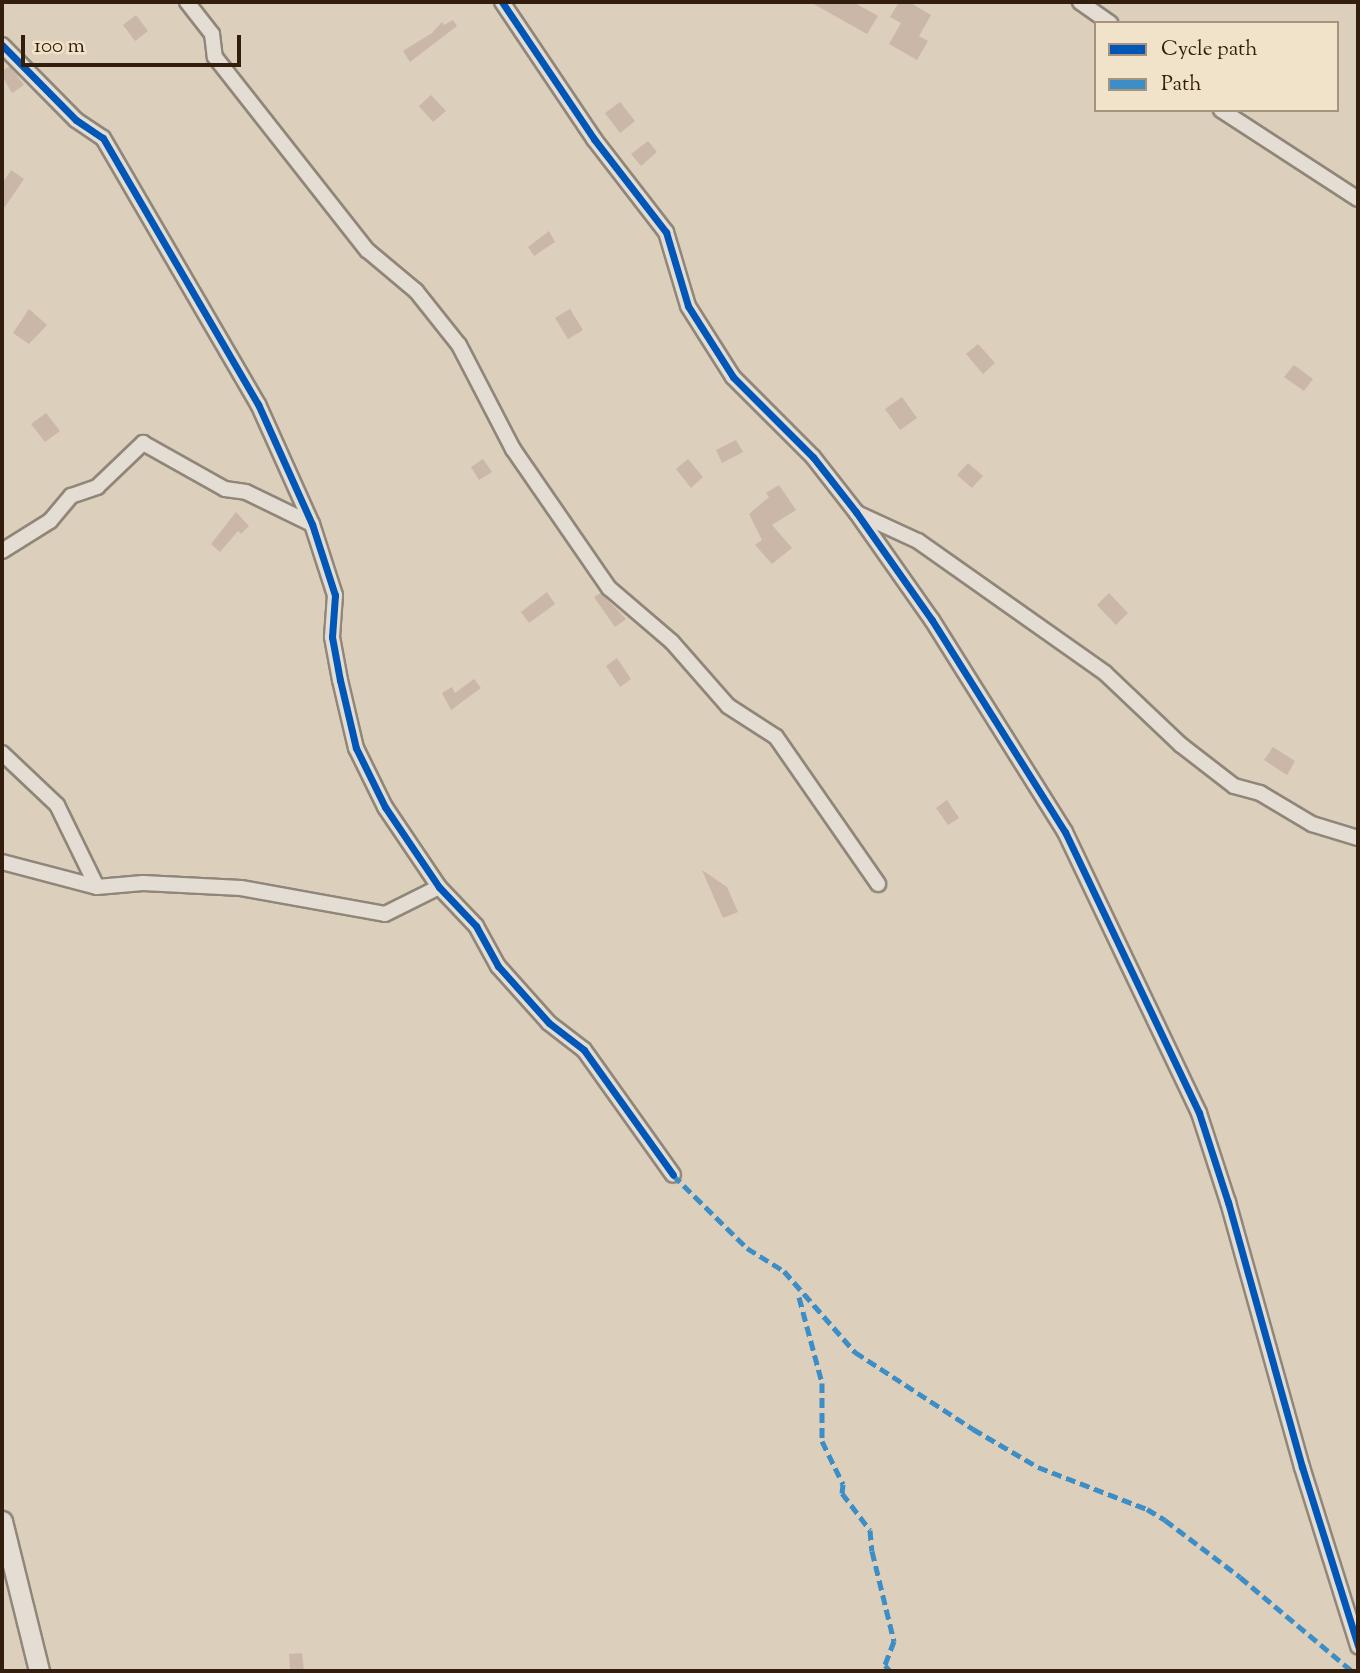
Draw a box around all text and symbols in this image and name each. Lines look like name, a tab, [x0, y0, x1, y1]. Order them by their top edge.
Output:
scale bar	[24, 21, 245, 65]
legend	[1094, 21, 1339, 112]
text: 100 m	[34, 32, 85, 62]
text: Cycle path	[1161, 35, 1258, 65]
text: Path	[1161, 70, 1202, 100]

